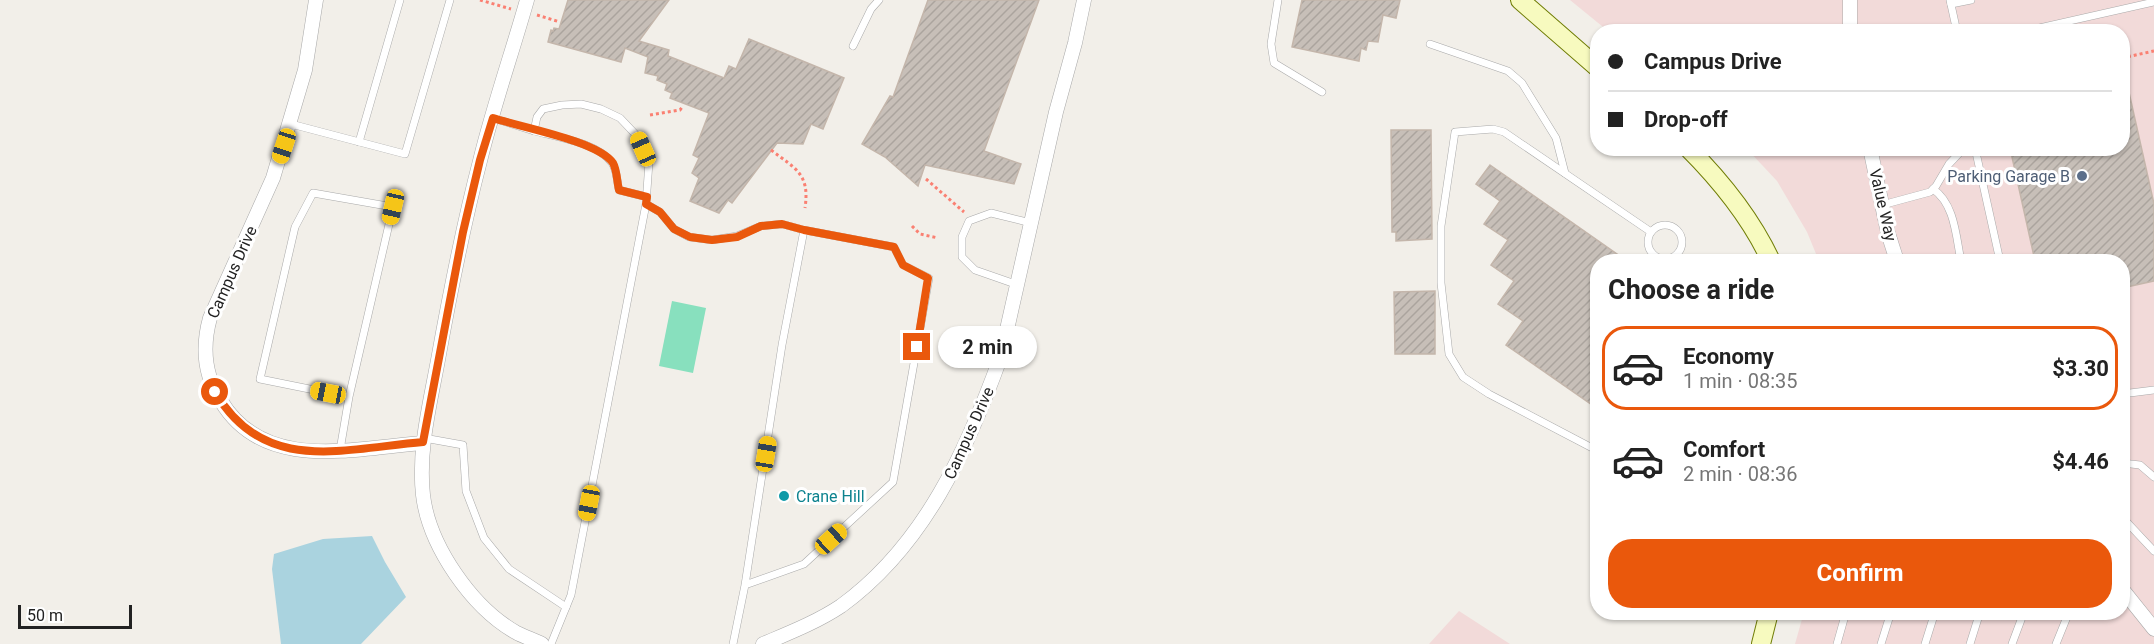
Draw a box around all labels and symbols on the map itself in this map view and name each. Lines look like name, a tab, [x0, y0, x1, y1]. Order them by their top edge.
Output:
car	[270, 126, 298, 166]
car	[627, 129, 659, 169]
street label: Value Way	[1865, 167, 1901, 244]
place label: Parking Garage B	[1947, 167, 2070, 186]
marker: Parking Garage B	[2075, 169, 2089, 183]
car	[380, 187, 406, 227]
street label: Campus Drive	[203, 223, 261, 321]
callout: 2 min	[938, 326, 1037, 368]
route end	[903, 333, 930, 360]
route start	[201, 378, 228, 405]
car	[309, 381, 347, 405]
street label: Campus Drive	[940, 384, 998, 482]
car	[754, 435, 778, 473]
car	[577, 484, 601, 522]
place label: Crane Hill	[796, 487, 865, 506]
marker: Crane Hill	[777, 489, 791, 503]
car	[812, 520, 850, 558]
scale bar	[18, 602, 132, 630]

